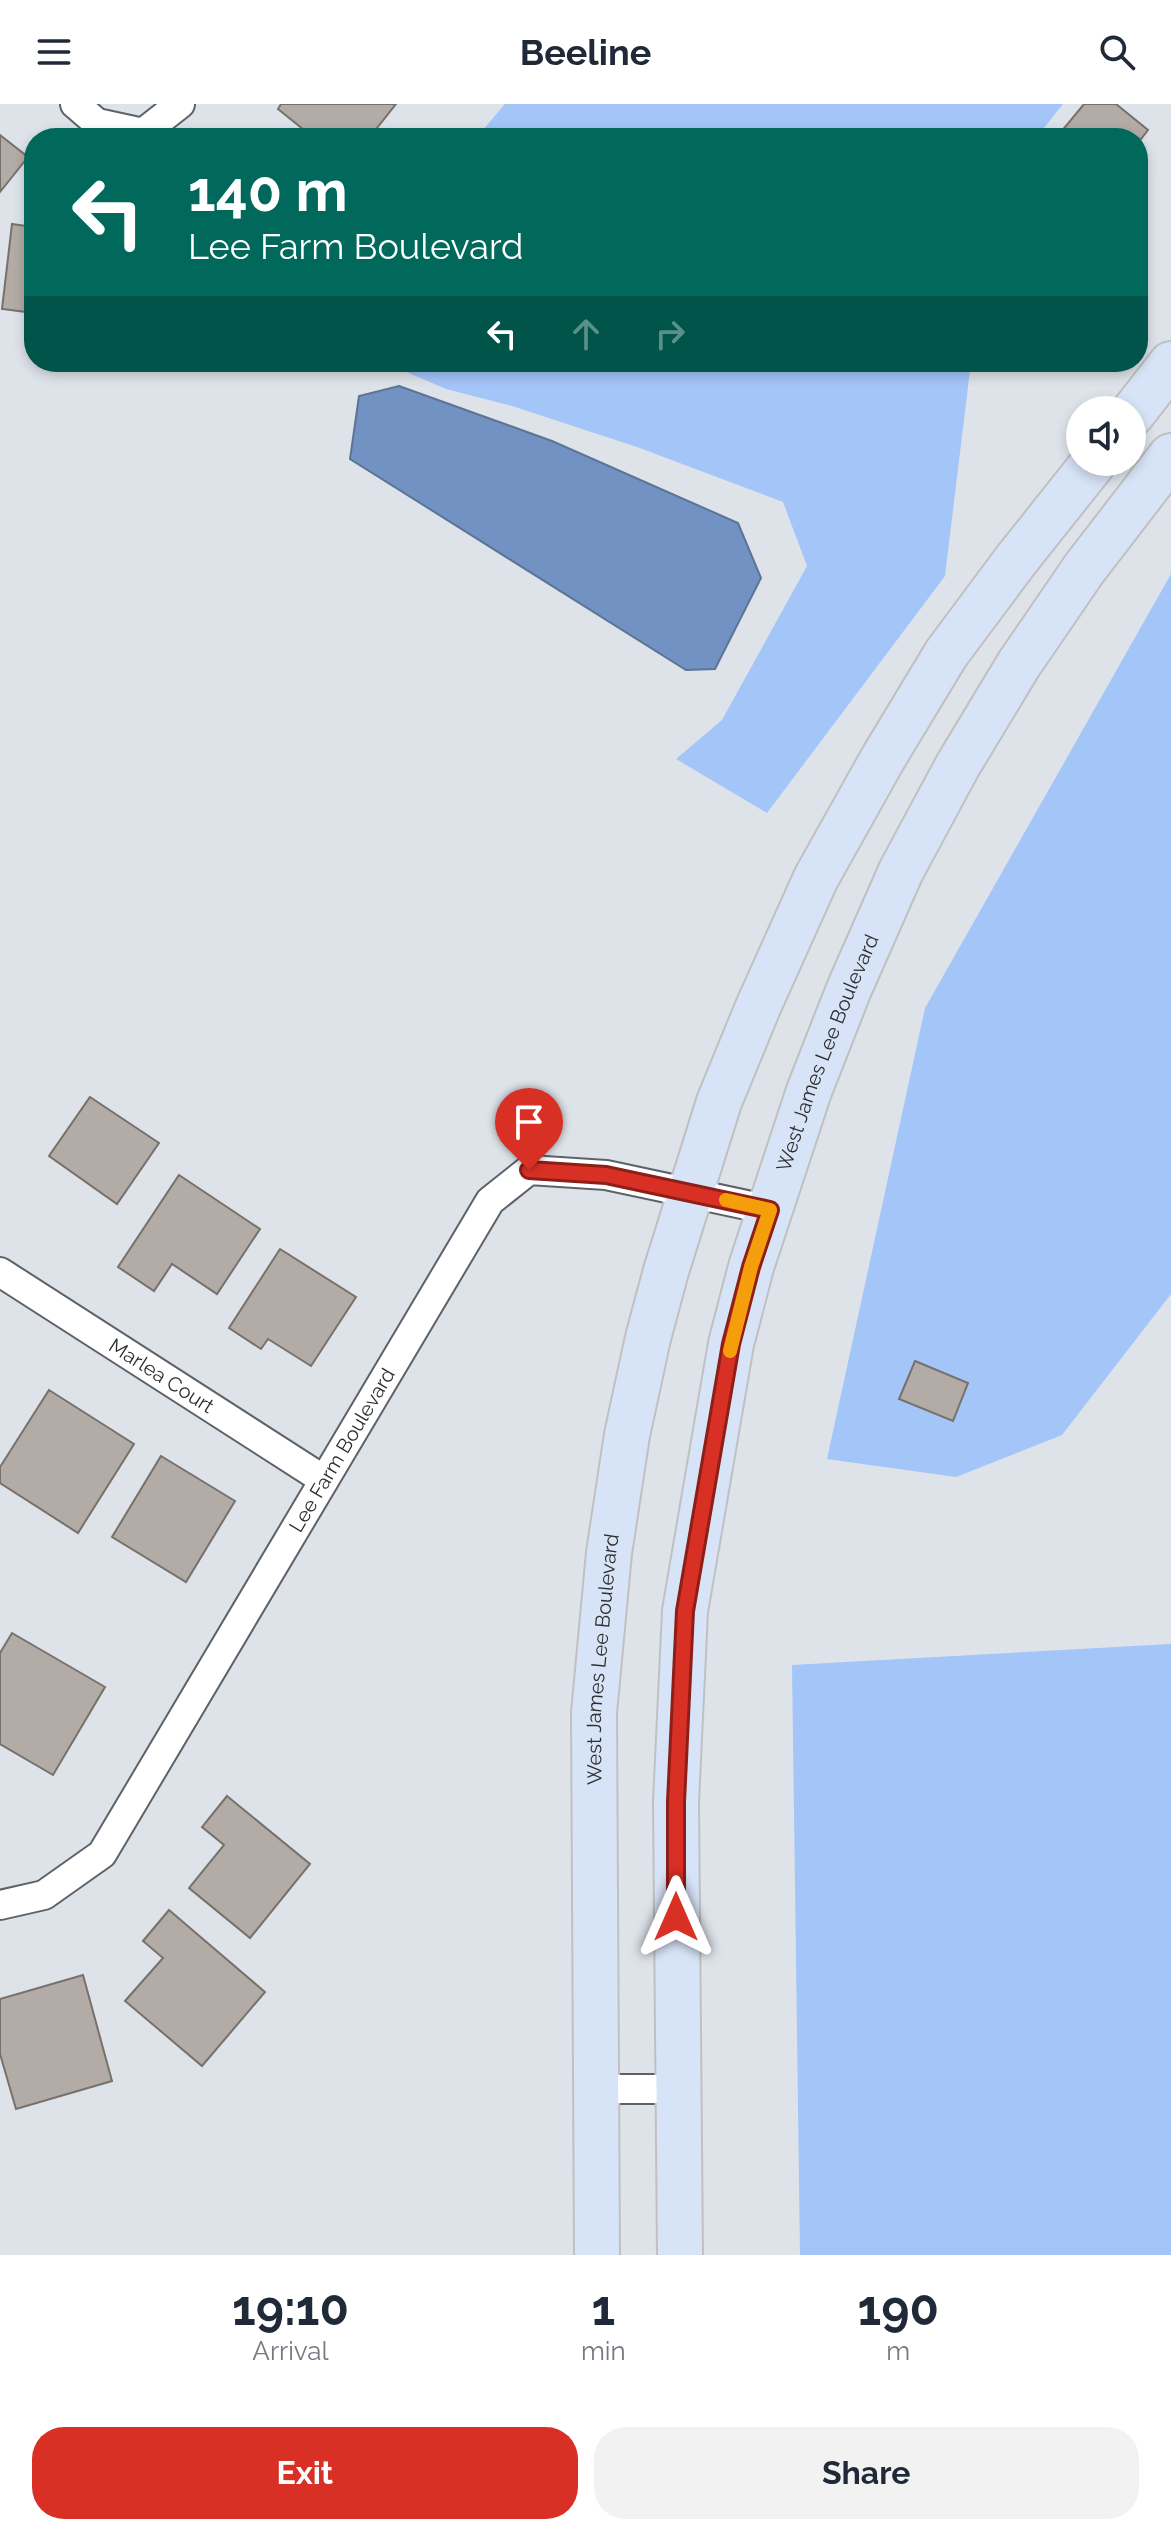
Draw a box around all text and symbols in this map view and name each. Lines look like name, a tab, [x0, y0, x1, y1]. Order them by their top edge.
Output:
icon: menu	[32, 30, 76, 74]
icon: search	[1095, 30, 1139, 74]
text: Beeline	[520, 31, 651, 73]
text: 140 m	[188, 158, 348, 224]
icon: left	[56, 160, 160, 264]
text: Lee Farm Boulevard	[188, 225, 523, 267]
icon: left	[480, 312, 524, 356]
icon: ahead	[564, 312, 608, 356]
icon: right	[648, 312, 692, 356]
map controls	[1066, 396, 1146, 476]
button: sound	[1066, 396, 1146, 476]
street label: West James Lee Boulevard	[771, 931, 884, 1175]
pin	[495, 1088, 563, 1170]
icon: arrive	[507, 1100, 551, 1144]
street label: Marlea Court	[105, 1333, 219, 1418]
street label: Lee Farm Boulevard	[284, 1364, 400, 1536]
street label: West James Lee Boulevard	[582, 1532, 624, 1785]
position arrow	[634, 1875, 718, 1959]
text: 19:10	[232, 2280, 349, 2336]
text: 1	[591, 2280, 615, 2336]
text: 190	[858, 2280, 939, 2336]
text: Arrival	[252, 2336, 329, 2366]
text: min	[581, 2336, 626, 2366]
text: m	[886, 2336, 910, 2366]
button: Exit	[32, 2427, 578, 2519]
button: Share	[594, 2427, 1139, 2519]

